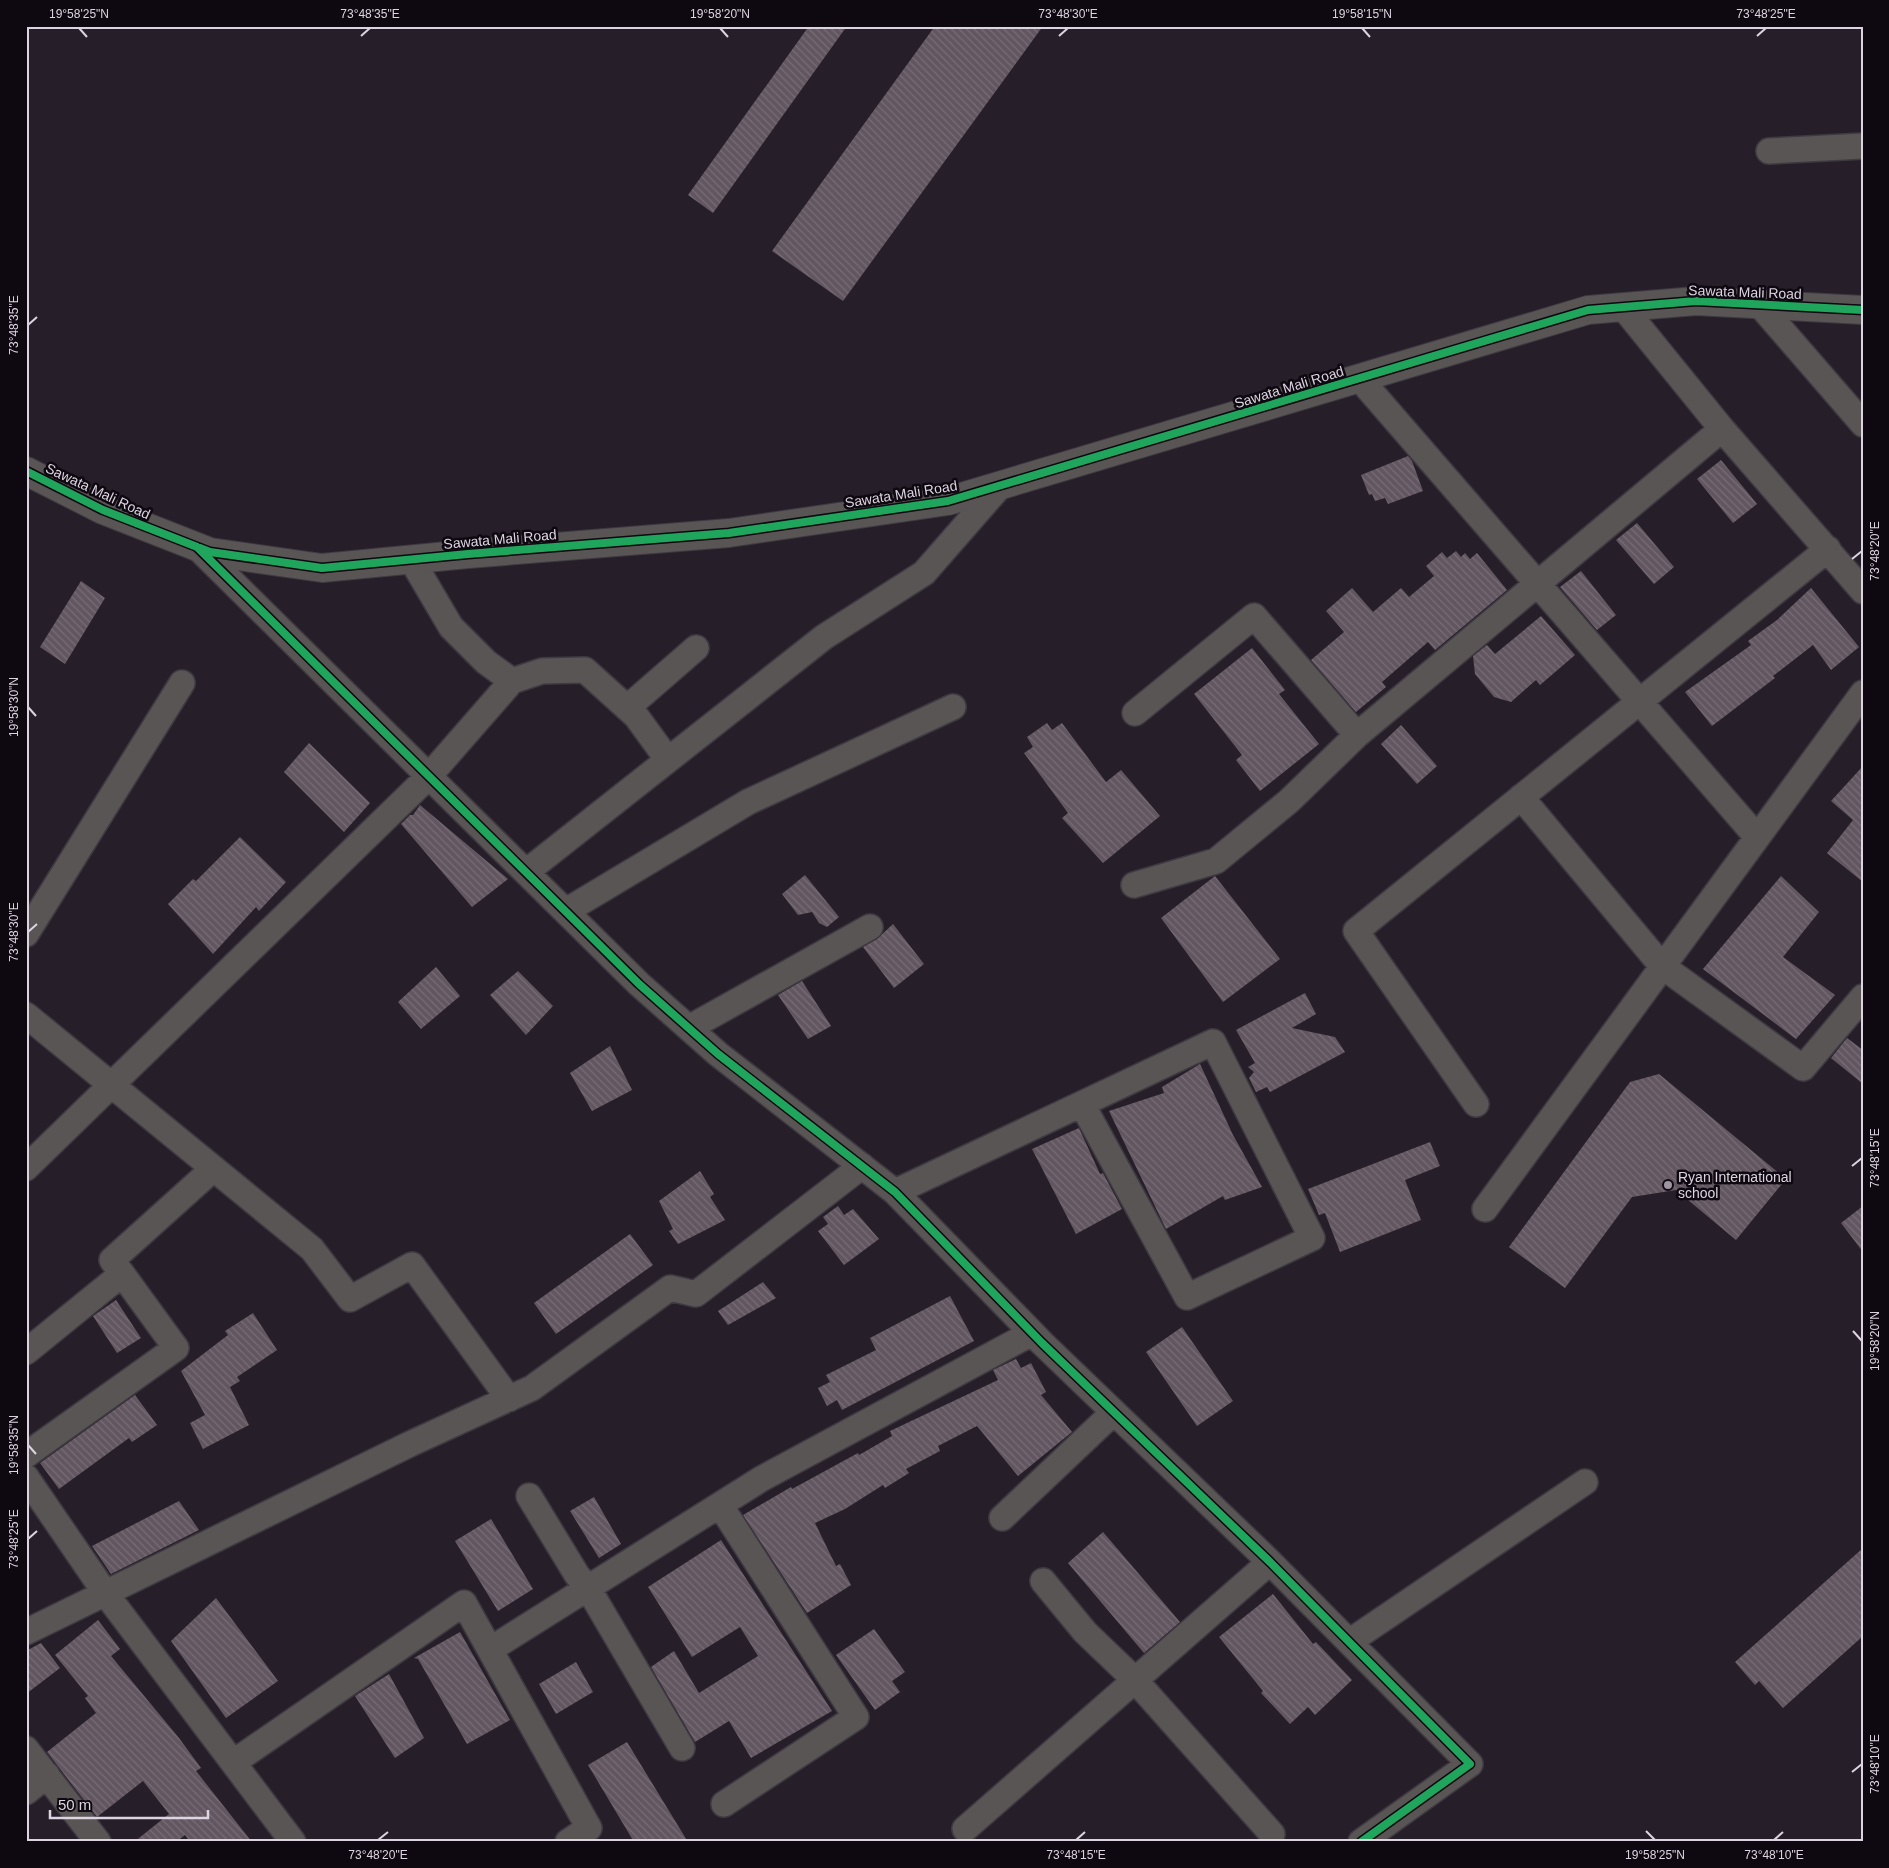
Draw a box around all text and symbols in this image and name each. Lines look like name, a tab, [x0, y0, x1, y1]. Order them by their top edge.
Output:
text: 19°58'25"N	[49, 7, 109, 21]
text: 73°48'35"E	[340, 7, 400, 21]
text: 19°58'20"N	[690, 7, 750, 21]
text: 73°48'30"E	[1038, 7, 1098, 21]
text: 19°58'15"N	[1332, 7, 1392, 21]
text: 73°48'25"E	[1736, 7, 1796, 21]
street label: Sawata Mali Road	[1688, 282, 1802, 302]
text: 73°48'35"E	[7, 295, 21, 355]
street label: Sawata Mali Road	[1232, 363, 1346, 411]
street label: Sawata Mali Road	[43, 460, 153, 522]
street label: Sawata Mali Road	[844, 477, 958, 511]
text: 73°48'20"E	[1868, 521, 1882, 581]
street label: Sawata Mali Road	[443, 526, 557, 552]
text: 19°58'30"N	[7, 677, 21, 737]
text: 73°48'30"E	[7, 902, 21, 962]
text: 73°48'15"E	[1868, 1128, 1882, 1188]
place label: Ryan International school	[1678, 1169, 1792, 1201]
marker: Ryan International school	[1662, 1179, 1674, 1191]
text: 19°58'20"N	[1868, 1311, 1882, 1371]
text: 19°58'35"N	[7, 1415, 21, 1475]
text: 73°48'25"E	[7, 1509, 21, 1569]
text: 73°48'10"E	[1868, 1734, 1882, 1794]
scale bar	[50, 1788, 208, 1820]
text: 50 m	[58, 1796, 91, 1813]
text: 73°48'20"E	[348, 1848, 408, 1862]
text: 73°48'15"E	[1046, 1848, 1106, 1862]
text: 19°58'25"N	[1625, 1848, 1685, 1862]
text: 73°48'10"E	[1744, 1848, 1804, 1862]

